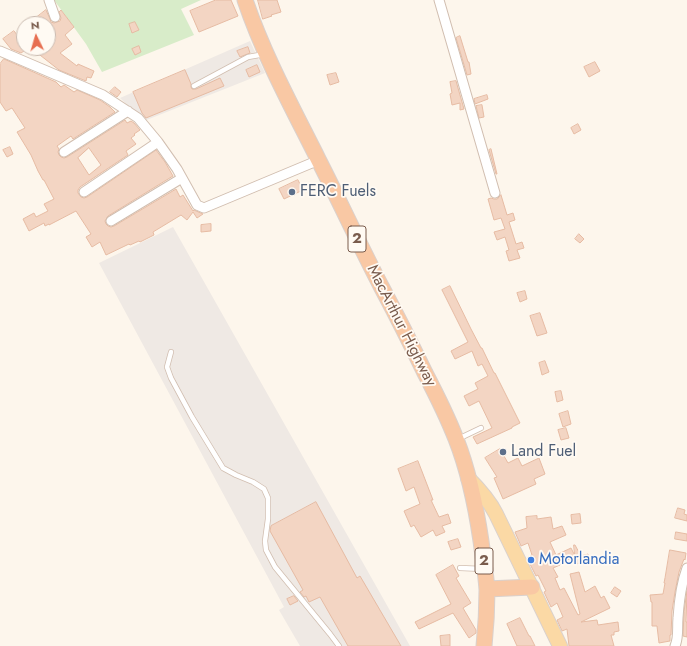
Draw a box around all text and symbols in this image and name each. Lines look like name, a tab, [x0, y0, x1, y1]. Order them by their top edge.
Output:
north arrow	[16, 16, 56, 56]
text: N	[30, 17, 40, 33]
place label: FERC Fuels	[300, 182, 376, 202]
marker: FERC Fuels	[287, 187, 297, 197]
road number: 2	[348, 226, 366, 252]
street label: MacArthur Highway	[362, 262, 440, 390]
place label: Land Fuel	[511, 442, 576, 462]
marker: Land Fuel	[498, 447, 508, 457]
road number: 2	[475, 548, 493, 574]
place label: Motorlandia	[539, 550, 620, 570]
marker: Motorlandia	[526, 555, 536, 565]

